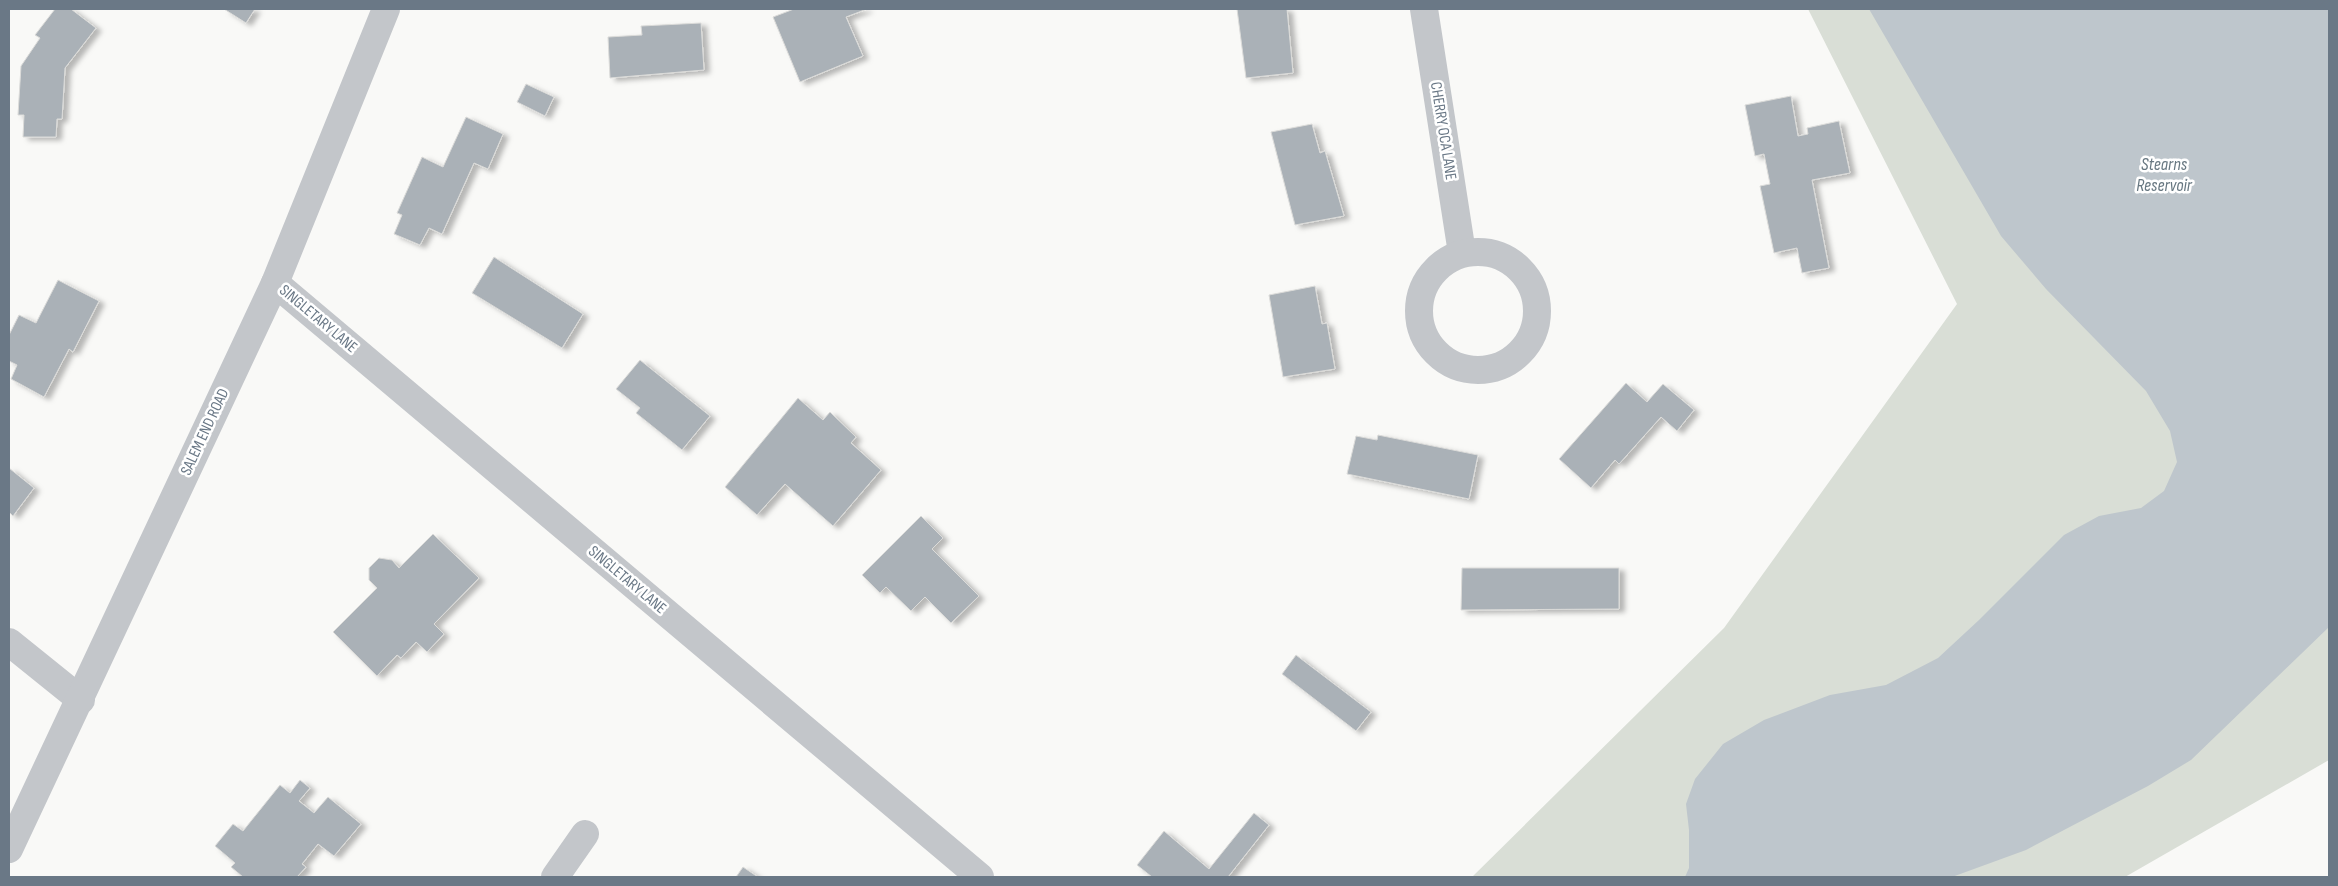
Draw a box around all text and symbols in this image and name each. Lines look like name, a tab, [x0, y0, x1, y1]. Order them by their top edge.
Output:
street label: CHERRY OCA LANE	[1426, 81, 1460, 181]
water label: Stearns Reservoir	[2136, 154, 2193, 196]
street label: SINGLETARY LANE	[275, 281, 361, 357]
street label: SALEM END ROAD	[177, 386, 233, 478]
street label: SINGLETARY LANE	[584, 542, 670, 618]

